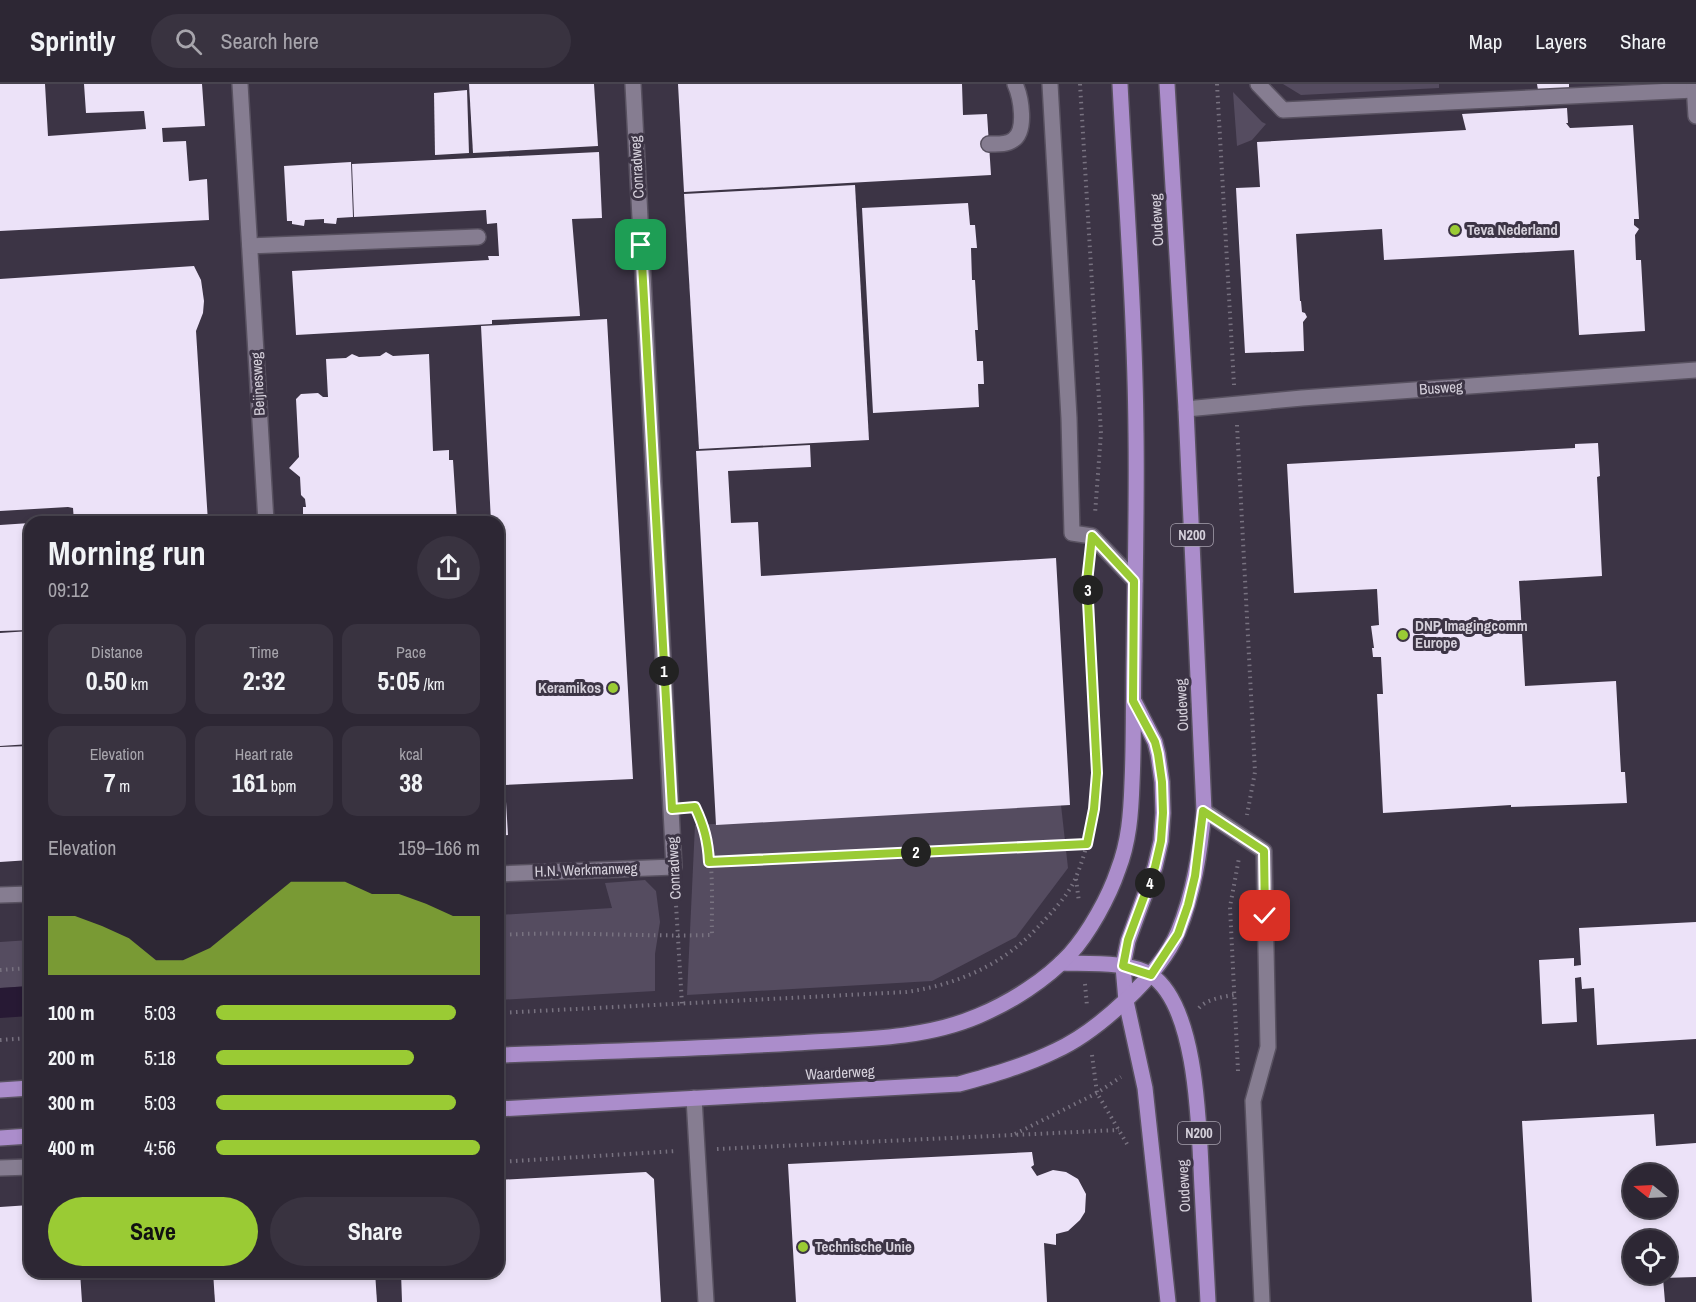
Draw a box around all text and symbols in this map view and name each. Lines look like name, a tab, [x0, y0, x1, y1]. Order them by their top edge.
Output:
search box	[151, 14, 571, 68]
text: Sprintly	[30, 22, 115, 60]
icon: search	[172, 25, 205, 58]
text: Search here	[220, 26, 319, 56]
text: Map	[1469, 27, 1502, 56]
text: Layers	[1535, 27, 1587, 56]
text: Share	[1620, 27, 1666, 56]
street label: Conradweg	[624, 135, 649, 199]
street label: Oudeweg	[1145, 193, 1168, 247]
pin	[615, 219, 666, 270]
place label: Teva Nederland	[1467, 219, 1558, 240]
marker: Teva Nederland	[1448, 223, 1462, 237]
icon: arrive	[624, 228, 657, 261]
street label: Beijnesweg	[245, 352, 270, 416]
street label: Busweg	[1418, 375, 1464, 400]
road number: N200	[1171, 524, 1213, 546]
text: Morning run	[48, 531, 206, 575]
button: share	[417, 536, 480, 599]
pin: 3	[1073, 575, 1103, 605]
text: 09:12	[48, 576, 89, 603]
text: 3	[1084, 579, 1092, 601]
place label: DNP Imagingcomm Europe	[1415, 615, 1528, 653]
marker: DNP Imagingcomm Europe	[1396, 628, 1410, 642]
text: Distance	[91, 641, 143, 663]
text: Time	[249, 641, 279, 663]
text: Pace	[396, 641, 426, 663]
pin: 1	[649, 656, 679, 686]
text: 1	[660, 660, 668, 682]
text: 0.50	[86, 663, 127, 698]
text: 2:32	[243, 663, 285, 698]
text: 5:05	[377, 663, 420, 698]
text: km	[127, 673, 148, 695]
text: /km	[420, 673, 445, 695]
place label: Keramikos	[538, 677, 601, 698]
street label: Oudeweg	[1170, 678, 1193, 732]
marker: Keramikos	[606, 681, 620, 695]
text: Elevation	[90, 743, 144, 765]
text: Heart rate	[235, 743, 293, 765]
text: kcal	[399, 743, 423, 765]
text: 7	[104, 765, 116, 800]
text: 161	[232, 765, 267, 800]
text: 38	[399, 765, 423, 800]
text: m	[116, 775, 130, 797]
text: bpm	[267, 775, 296, 797]
text: Elevation	[48, 834, 116, 861]
text: 159–166 m	[398, 834, 480, 861]
street label: Conradweg	[661, 836, 686, 900]
pin: 2	[901, 837, 931, 867]
text: 2	[912, 841, 920, 863]
street label: H.N. Werkmanweg	[534, 857, 638, 882]
pin: 4	[1135, 868, 1165, 898]
text: 4	[1146, 872, 1154, 894]
pin	[1239, 890, 1290, 941]
icon: check	[1248, 899, 1281, 932]
text: 100 m	[48, 999, 95, 1026]
text: 5:03	[144, 999, 176, 1026]
text: 200 m	[48, 1044, 95, 1071]
text: 5:18	[144, 1044, 176, 1071]
street label: Waarderweg	[805, 1060, 875, 1085]
text: 300 m	[48, 1089, 95, 1116]
text: 5:03	[144, 1089, 176, 1116]
road number: N200	[1178, 1122, 1220, 1144]
text: 400 m	[48, 1134, 95, 1161]
text: 4:56	[144, 1134, 176, 1161]
street label: Oudeweg	[1172, 1159, 1195, 1213]
north arrow	[1623, 1164, 1677, 1218]
map controls	[1623, 1164, 1677, 1284]
button: Save	[48, 1197, 258, 1266]
button: Share	[270, 1197, 480, 1266]
button: locate	[1623, 1230, 1677, 1284]
place label: Technische Unie	[815, 1236, 912, 1257]
marker: Technische Unie	[796, 1240, 810, 1254]

